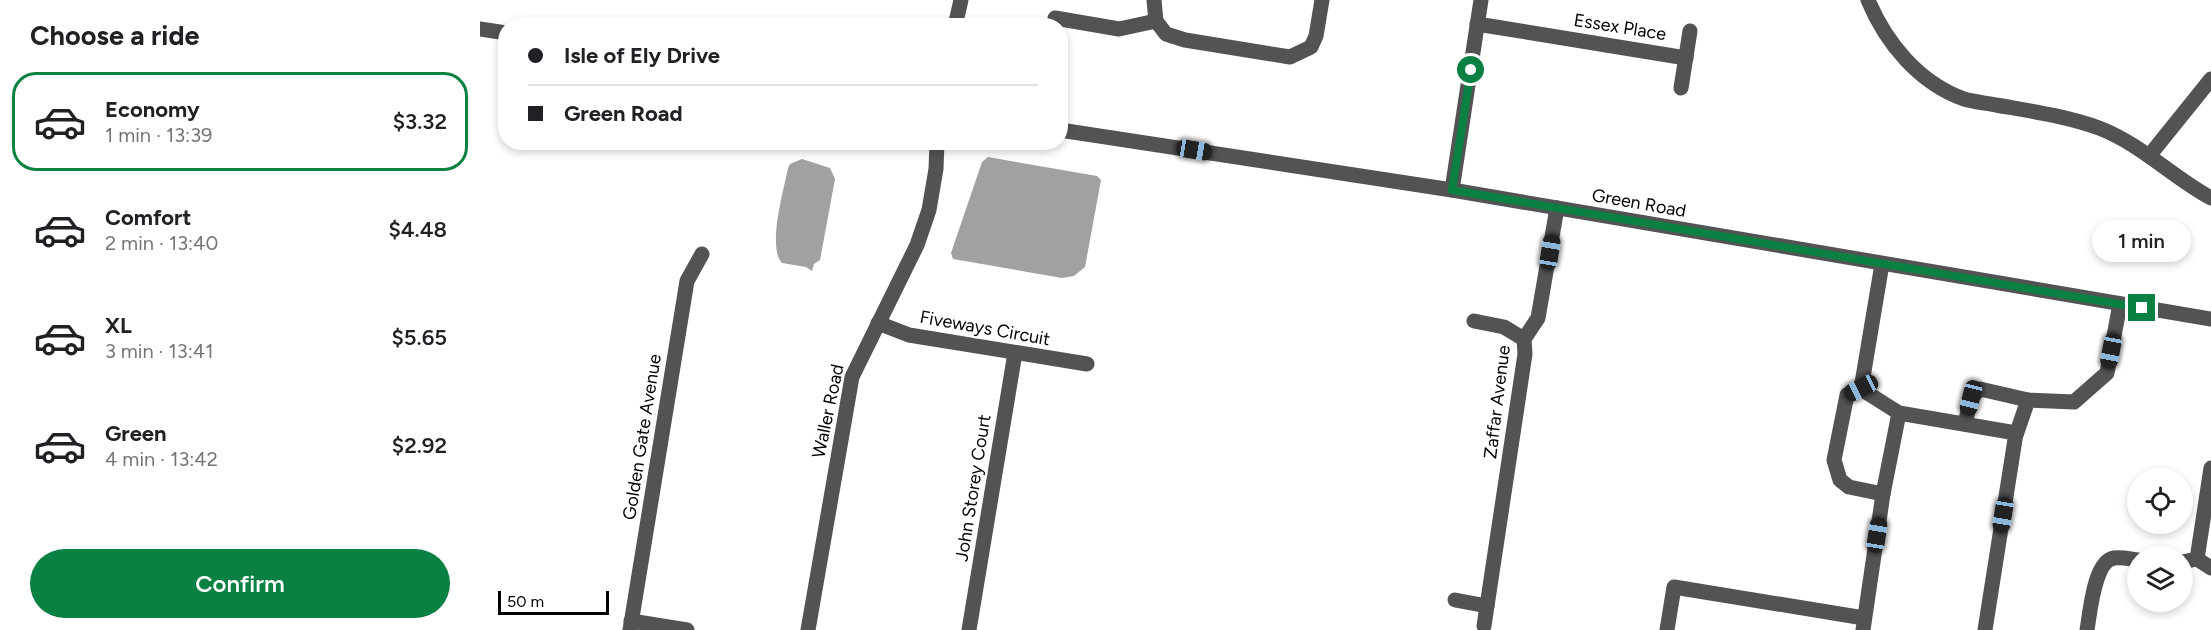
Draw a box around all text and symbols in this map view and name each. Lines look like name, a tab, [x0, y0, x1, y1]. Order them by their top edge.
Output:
street label: Essex Place	[1572, 9, 1668, 45]
text: Choose a ride	[30, 19, 199, 52]
text: Isle of Ely Drive	[564, 42, 720, 69]
route start	[1457, 56, 1484, 83]
icon: car	[33, 95, 87, 149]
text: Economy	[105, 96, 200, 123]
text: Green Road	[564, 100, 683, 127]
text: $3.32	[393, 108, 447, 135]
text: 1 min · 13:39	[105, 123, 212, 147]
car	[1175, 138, 1213, 162]
street label: Green Road	[1590, 184, 1688, 222]
icon: car	[33, 203, 87, 257]
text: Comfort	[105, 204, 191, 231]
text: $4.48	[389, 216, 447, 243]
callout: 1 min	[2092, 221, 2192, 263]
text: 1 min	[2118, 229, 2165, 253]
text: 2 min · 13:40	[105, 231, 218, 255]
car	[1538, 233, 1562, 271]
route end	[2128, 294, 2155, 321]
street label: Fiveways Circuit	[918, 306, 1052, 350]
icon: car	[33, 311, 87, 365]
text: XL	[105, 312, 132, 339]
text: $5.65	[392, 324, 447, 351]
car	[2099, 332, 2123, 370]
text: 3 min · 13:41	[105, 339, 213, 363]
street label: Zaffar Avenue	[1479, 344, 1515, 460]
street label: Golden Gate Avenue	[618, 352, 666, 522]
street label: Waller Road	[807, 362, 849, 460]
car	[1841, 372, 1881, 404]
car	[1958, 378, 1984, 418]
street label: John Storey Court	[951, 413, 996, 563]
icon: car	[33, 419, 87, 473]
text: Green	[105, 420, 167, 447]
text: $2.92	[392, 432, 447, 459]
text: 4 min · 13:42	[105, 447, 218, 471]
map controls	[2127, 468, 2193, 612]
button: locate	[2127, 468, 2193, 534]
car	[1991, 496, 2015, 534]
car	[1865, 516, 1889, 554]
button: layers	[2127, 546, 2193, 612]
button: Confirm	[30, 549, 450, 618]
scale bar	[498, 588, 609, 616]
text: 50 m	[507, 592, 544, 611]

